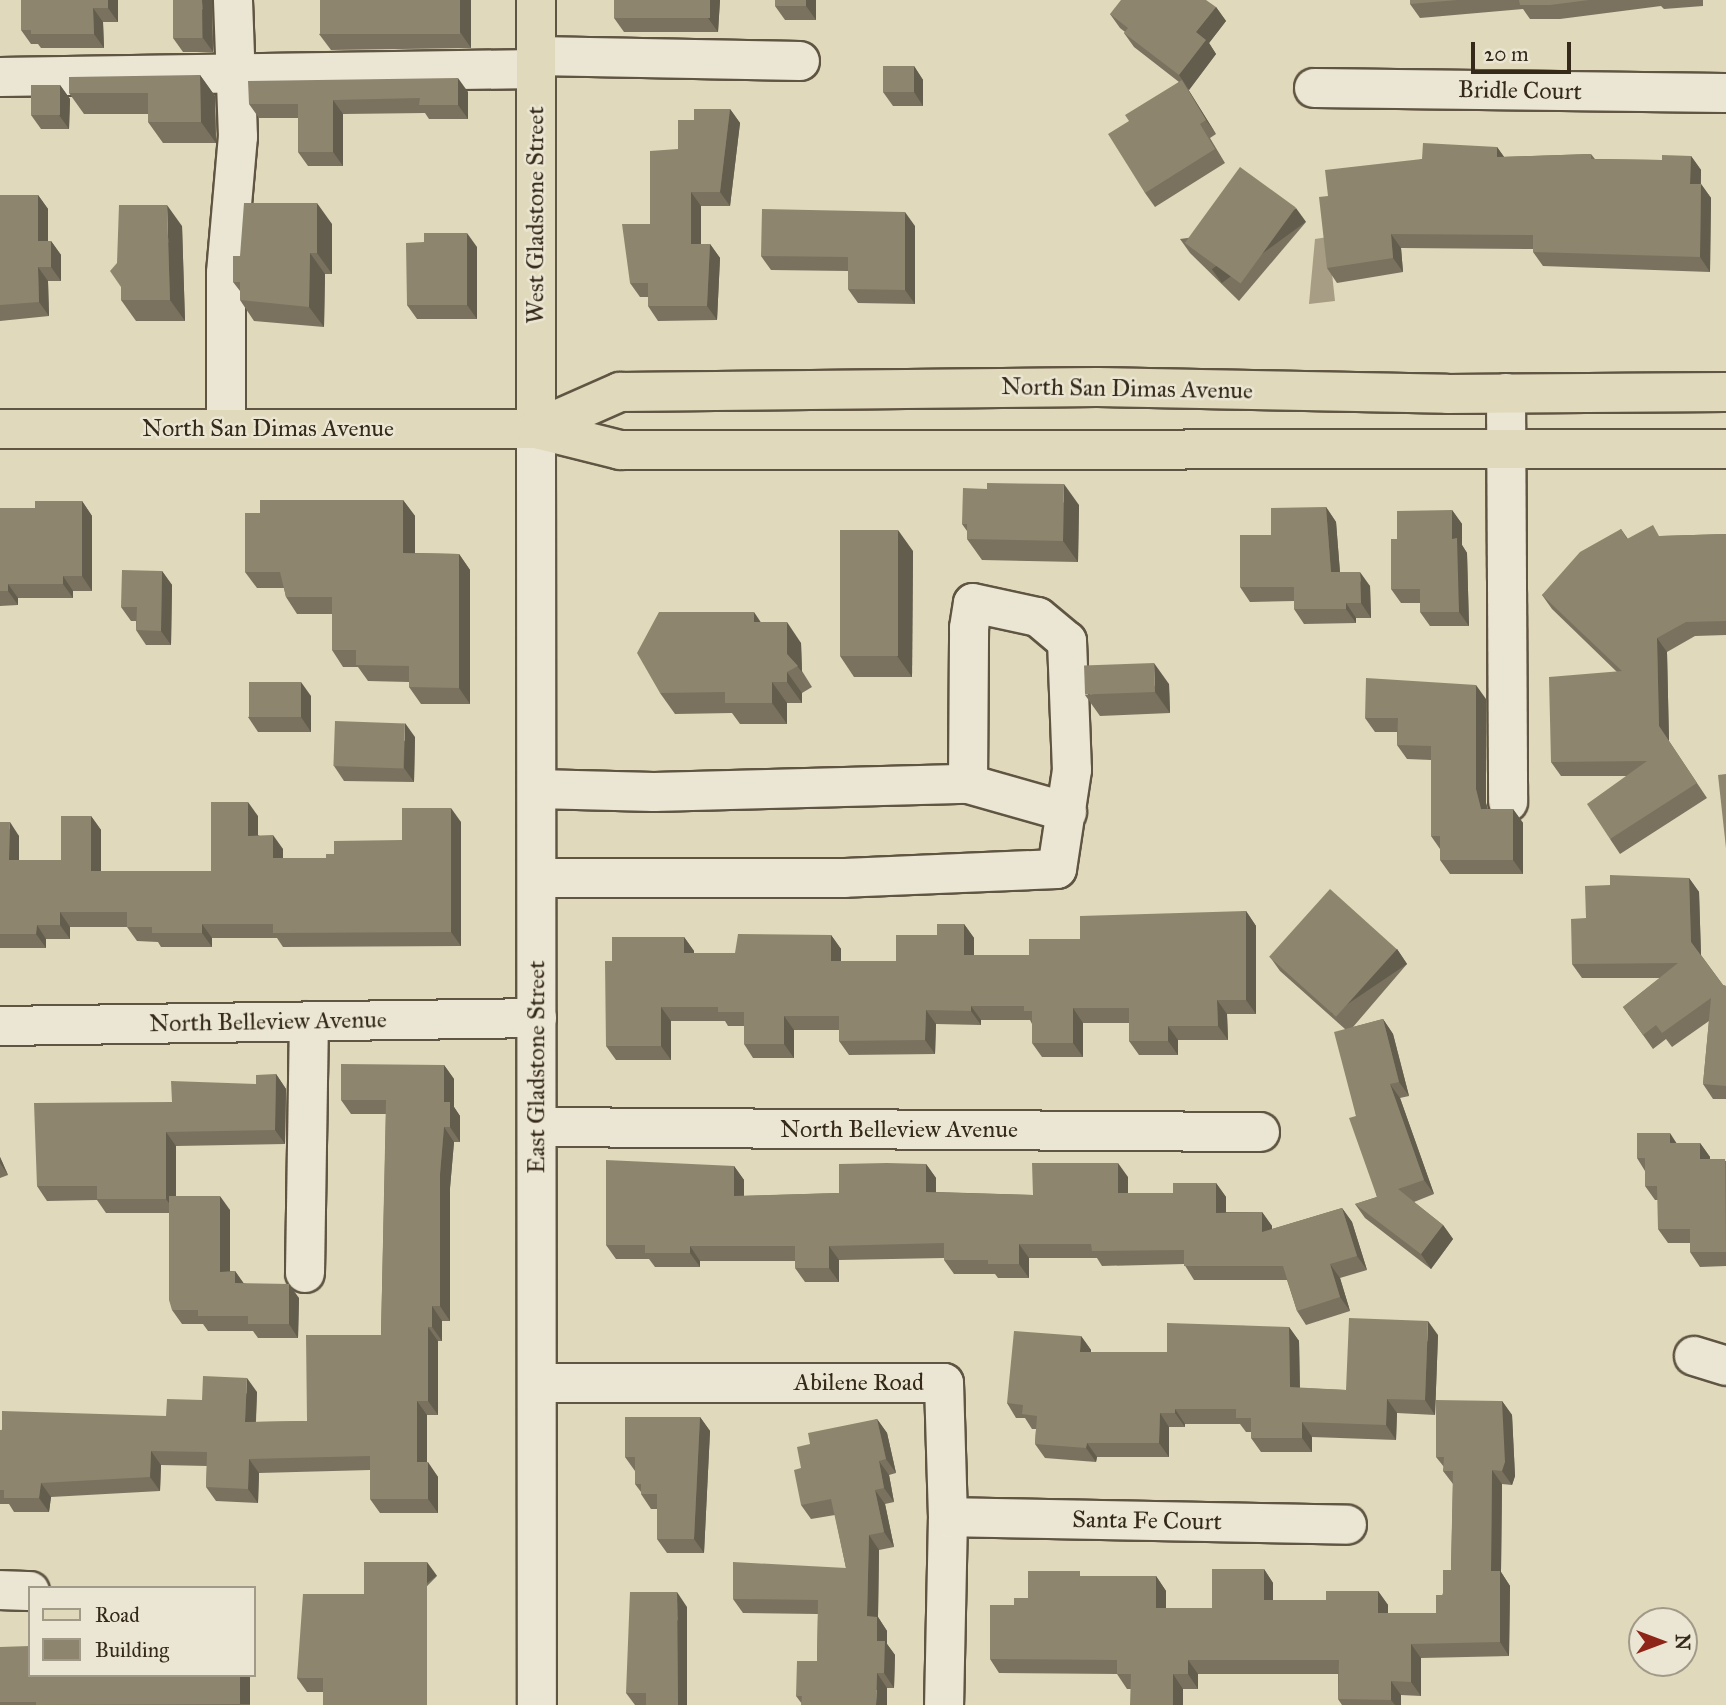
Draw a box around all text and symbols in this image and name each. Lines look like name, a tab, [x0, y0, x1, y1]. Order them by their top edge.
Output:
scale bar	[1474, 28, 1574, 72]
text: 20 m	[1484, 41, 1529, 67]
street label: Bridle Court	[1458, 76, 1582, 106]
street label: West Gladstone Street	[522, 106, 550, 324]
street label: North San Dimas Avenue	[1001, 372, 1253, 406]
street label: North San Dimas Avenue	[142, 415, 394, 443]
street label: East Gladstone Street	[523, 960, 551, 1174]
street label: North Belleview Avenue	[149, 1006, 387, 1038]
street label: North Belleview Avenue	[780, 1116, 1018, 1144]
street label: Abilene Road	[794, 1369, 924, 1397]
street label: Santa Fe Court	[1072, 1505, 1222, 1537]
legend	[28, 1586, 256, 1677]
text: Road	[95, 1602, 140, 1628]
north arrow	[1628, 1607, 1698, 1677]
text: N	[1671, 1634, 1694, 1650]
text: Building	[95, 1637, 169, 1663]

